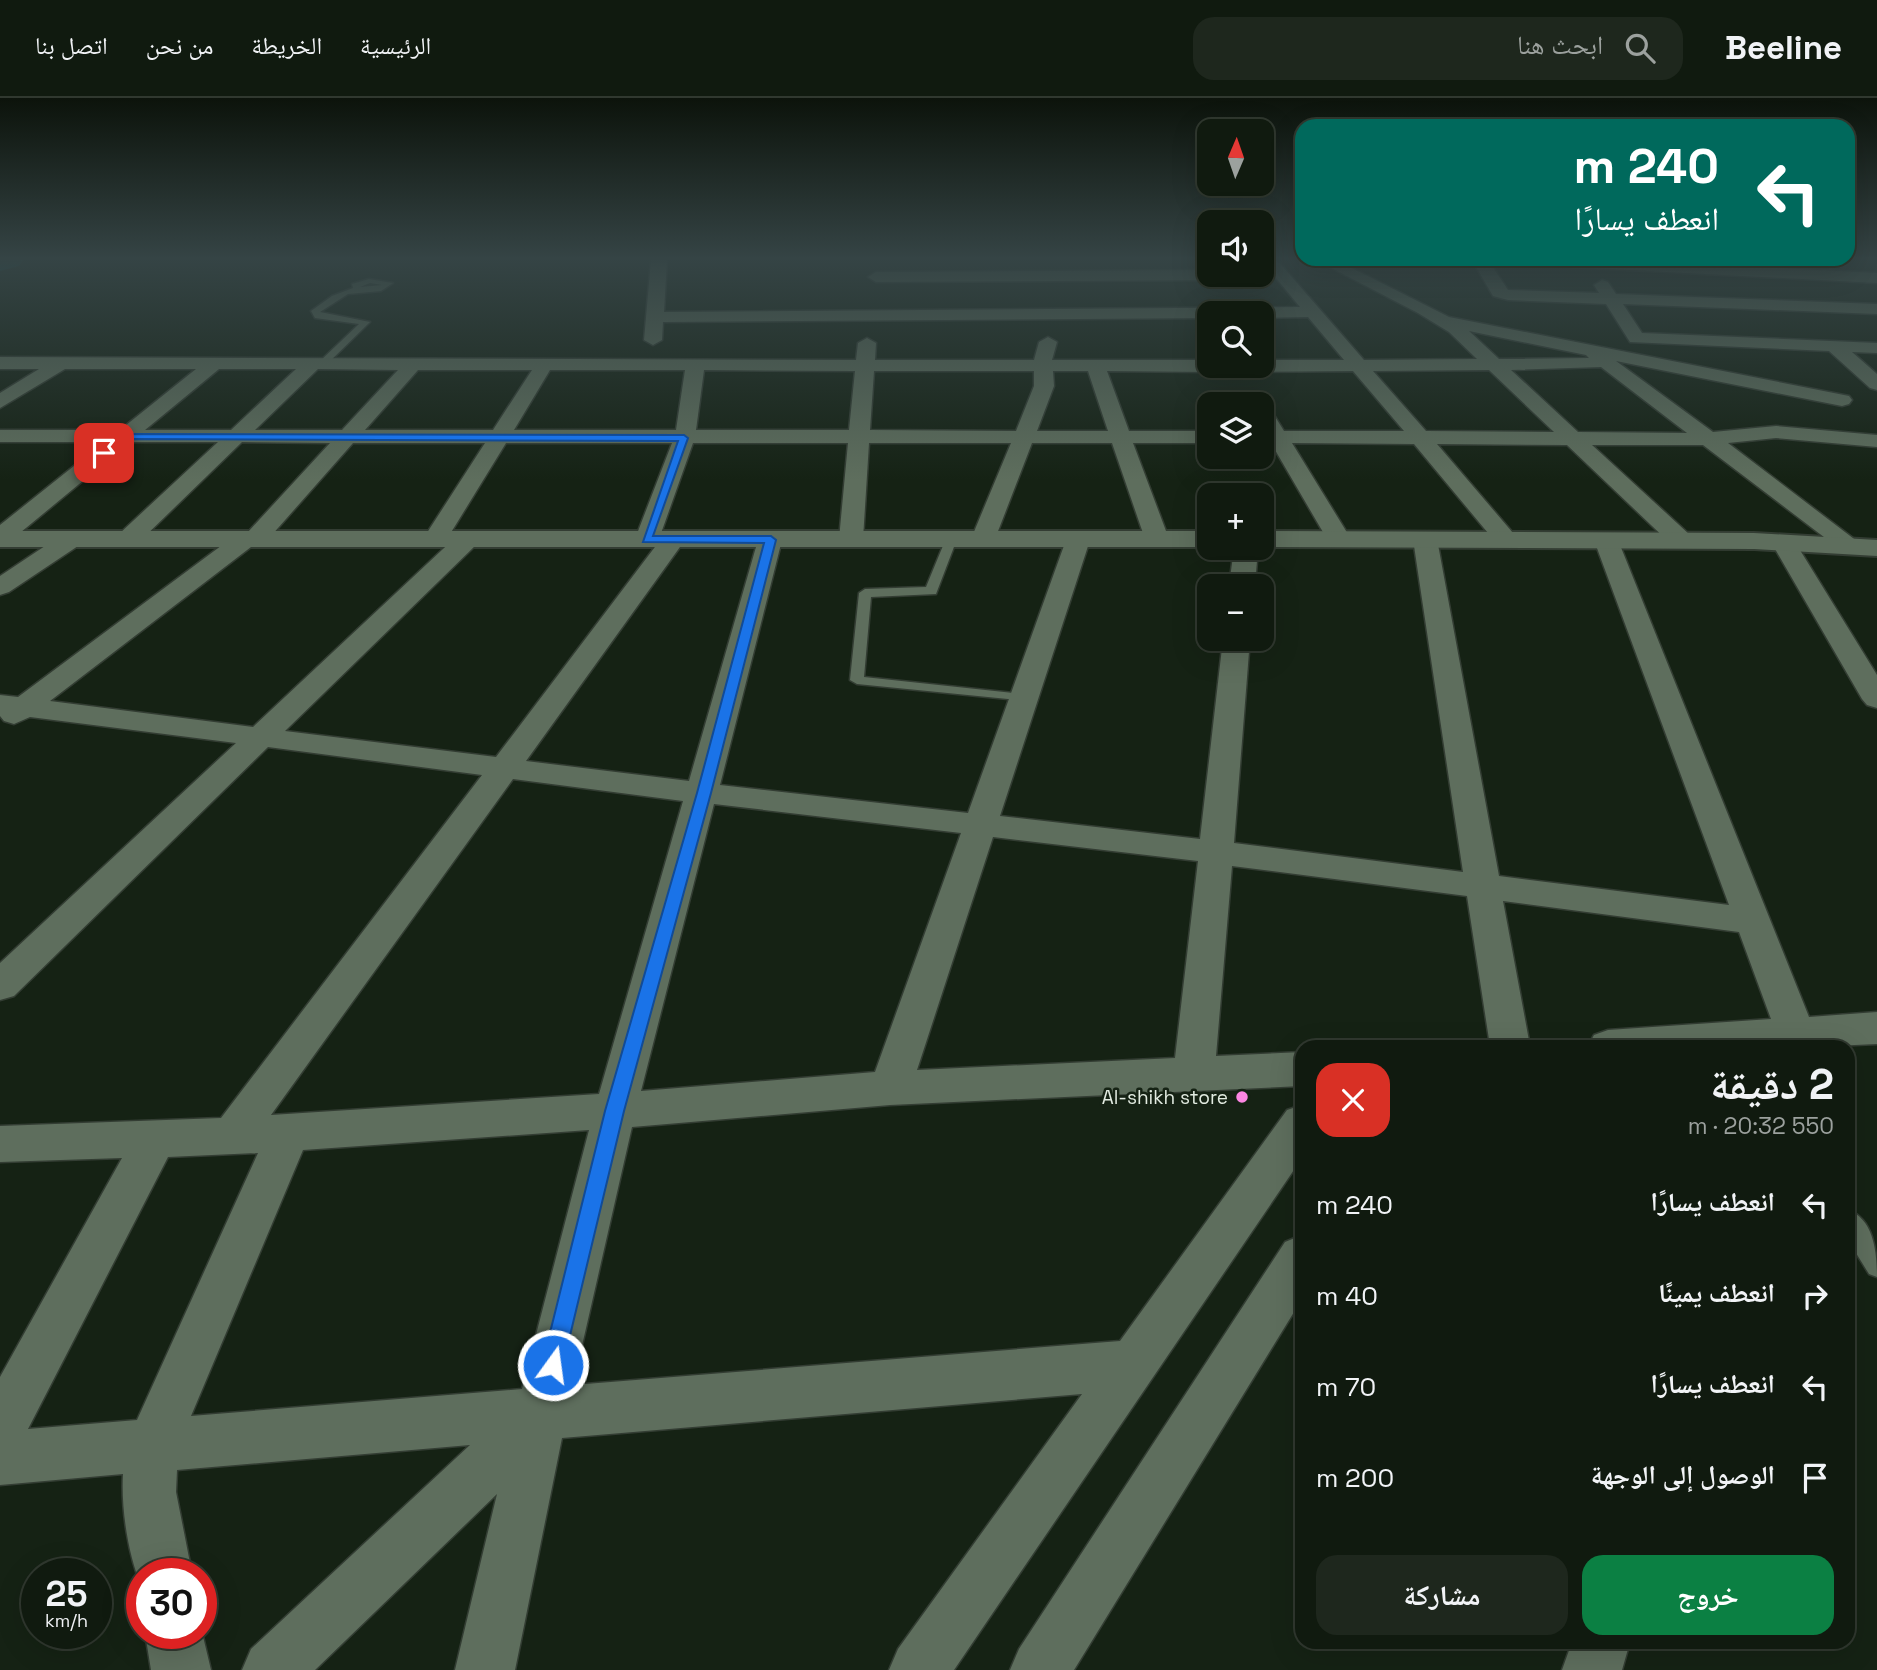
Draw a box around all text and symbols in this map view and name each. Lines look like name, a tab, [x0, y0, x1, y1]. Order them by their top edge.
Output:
search box	[1193, 17, 1683, 80]
text: Beeline	[1725, 27, 1842, 69]
text: ابحث هنا	[1517, 28, 1603, 62]
icon: search	[1621, 29, 1659, 67]
text: اتصل بنا	[35, 30, 108, 61]
text: من نحن	[146, 30, 213, 61]
text: الخريطة	[251, 30, 322, 61]
text: الرئيسية	[360, 30, 431, 61]
north arrow	[1197, 119, 1274, 196]
map controls	[1197, 119, 1274, 651]
text: 240 m	[1573, 135, 1719, 197]
icon: left	[1743, 147, 1834, 238]
text: انعطف يسارًا	[1575, 199, 1719, 239]
button: sound	[1197, 210, 1274, 287]
button: search	[1197, 301, 1274, 378]
button: layers	[1197, 392, 1274, 469]
pin	[74, 423, 134, 483]
icon: arrive	[85, 434, 123, 472]
button: +	[1197, 483, 1274, 560]
button: −	[1197, 574, 1274, 651]
text: 2 دقيقة	[1710, 1058, 1834, 1111]
button: close	[1316, 1063, 1390, 1137]
place label: Al-shikh store	[1102, 1085, 1228, 1110]
marker: Al-shikh store	[1234, 1089, 1250, 1105]
text: 550 m · 20:32	[1688, 1111, 1834, 1141]
text: انعطف يسارًا	[1651, 1185, 1775, 1219]
icon: left	[1796, 1186, 1834, 1224]
text: 240 m	[1316, 1188, 1393, 1222]
text: انعطف يمينًا	[1658, 1276, 1775, 1310]
icon: right	[1796, 1277, 1834, 1315]
text: 40 m	[1316, 1279, 1378, 1313]
position arrow	[516, 1328, 590, 1402]
text: انعطف يسارًا	[1651, 1367, 1775, 1401]
icon: left	[1796, 1368, 1834, 1406]
text: 70 m	[1316, 1370, 1376, 1404]
text: الوصول إلى الوجهة	[1591, 1458, 1775, 1492]
icon: arrive	[1796, 1459, 1834, 1497]
text: 200 m	[1316, 1461, 1394, 1495]
button: مشاركة	[1316, 1555, 1568, 1635]
button: خروج	[1582, 1555, 1834, 1635]
speed limit sign: 30	[126, 1558, 217, 1649]
text: 25	[46, 1572, 87, 1616]
text: km/h	[45, 1609, 88, 1632]

